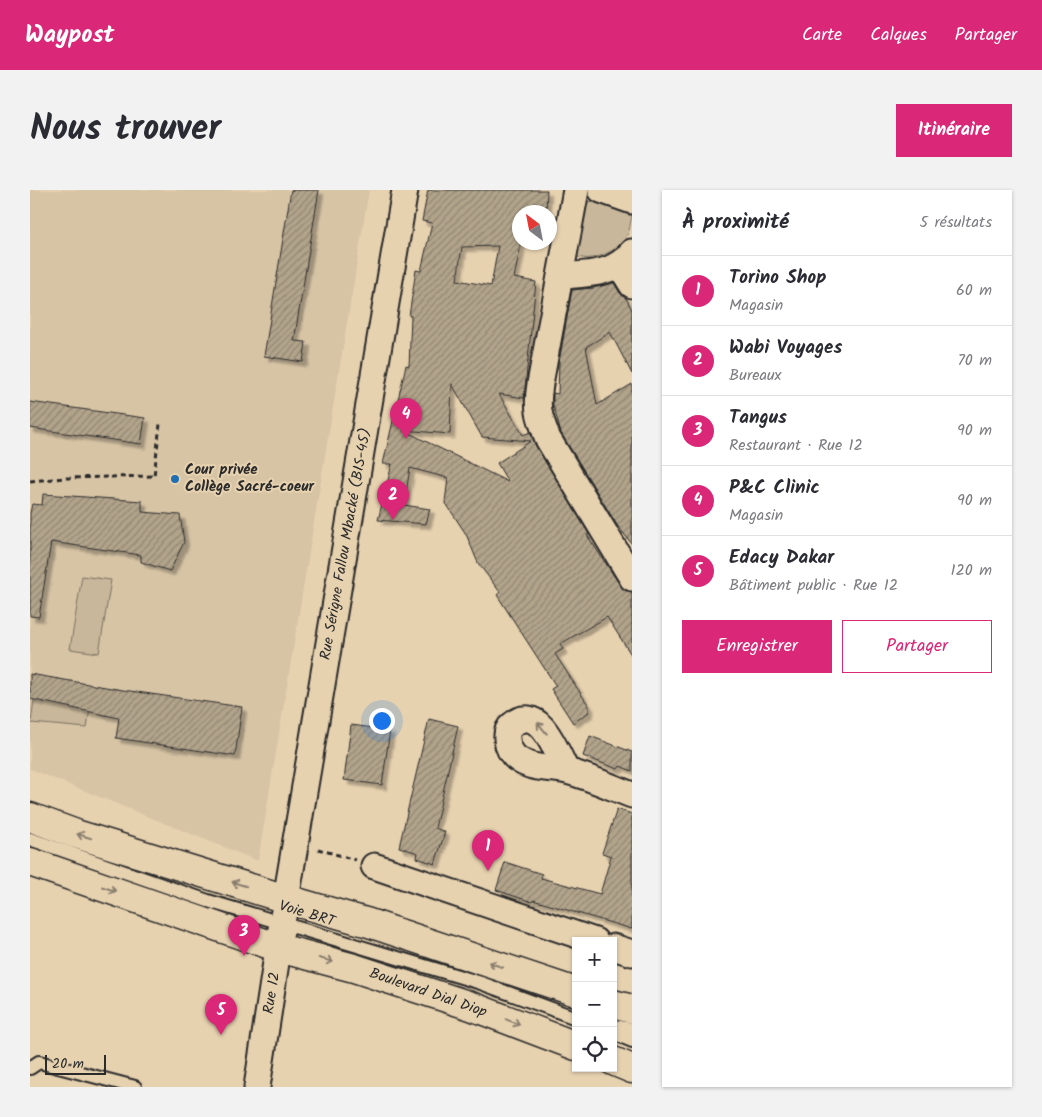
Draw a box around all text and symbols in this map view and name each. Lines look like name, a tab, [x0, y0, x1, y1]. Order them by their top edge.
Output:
text: Waypost	[25, 16, 114, 55]
text: Carte	[802, 21, 842, 50]
text: Calques	[870, 21, 927, 50]
text: Partager	[955, 21, 1017, 50]
text: Nous trouver	[30, 102, 221, 158]
button: Itinéraire	[896, 104, 1012, 157]
north arrow	[512, 205, 557, 250]
text: À proximité	[682, 206, 789, 239]
text: 5 résultats	[920, 210, 992, 235]
text: Torino Shop	[729, 263, 826, 293]
text: 1	[696, 278, 700, 303]
text: 60 m	[956, 278, 992, 303]
text: Magasin	[729, 293, 783, 318]
text: Wabi Voyages	[729, 333, 842, 363]
text: 2	[693, 348, 703, 373]
text: 70 m	[957, 348, 992, 373]
text: Bureaux	[729, 363, 781, 388]
pin: 4	[390, 398, 422, 439]
text: Tangus	[729, 403, 787, 433]
text: 3	[694, 418, 702, 443]
text: 90 m	[957, 418, 992, 443]
street label: Rue Sérigne Fallou Mbacké (BIS-45)	[314, 426, 378, 662]
text: Restaurant · Rue 12	[729, 433, 863, 458]
place label: Cour privée Collège Sacré-coeur	[185, 458, 314, 499]
marker: Cour privée Collège Sacré-coeur	[169, 473, 181, 485]
text: P&C Clinic	[729, 473, 820, 503]
pin: 2	[377, 479, 409, 520]
text: 4	[694, 488, 702, 513]
text: 90 m	[957, 488, 992, 513]
text: Magasin	[729, 503, 783, 528]
text: Edacy Dakar	[729, 543, 834, 573]
text: 5	[694, 558, 702, 583]
text: 120 m	[951, 558, 992, 583]
text: Bâtiment public · Rue 12	[729, 573, 898, 598]
button: Enregistrer	[682, 620, 832, 673]
button: Partager	[842, 620, 992, 673]
your location	[369, 708, 395, 734]
one-way arrow	[537, 722, 548, 735]
pin: 1	[472, 830, 504, 871]
one-way arrow	[76, 831, 92, 841]
one-way arrow	[231, 879, 247, 889]
one-way arrow	[101, 885, 117, 895]
street label: Voie BRT	[276, 894, 340, 934]
pin: 3	[228, 915, 260, 956]
map controls	[572, 937, 617, 1072]
button: +	[572, 937, 617, 982]
one-way arrow	[317, 956, 333, 966]
one-way arrow	[489, 960, 505, 969]
street label: Boulevard Dial Diop	[366, 962, 490, 1024]
street label: Rue 12	[257, 970, 287, 1016]
button: −	[572, 982, 617, 1027]
pin: 5	[205, 994, 237, 1035]
one-way arrow	[505, 1018, 520, 1027]
button: locate	[572, 1027, 617, 1072]
scale bar	[45, 1052, 106, 1075]
text: 20 m	[52, 1053, 84, 1075]

